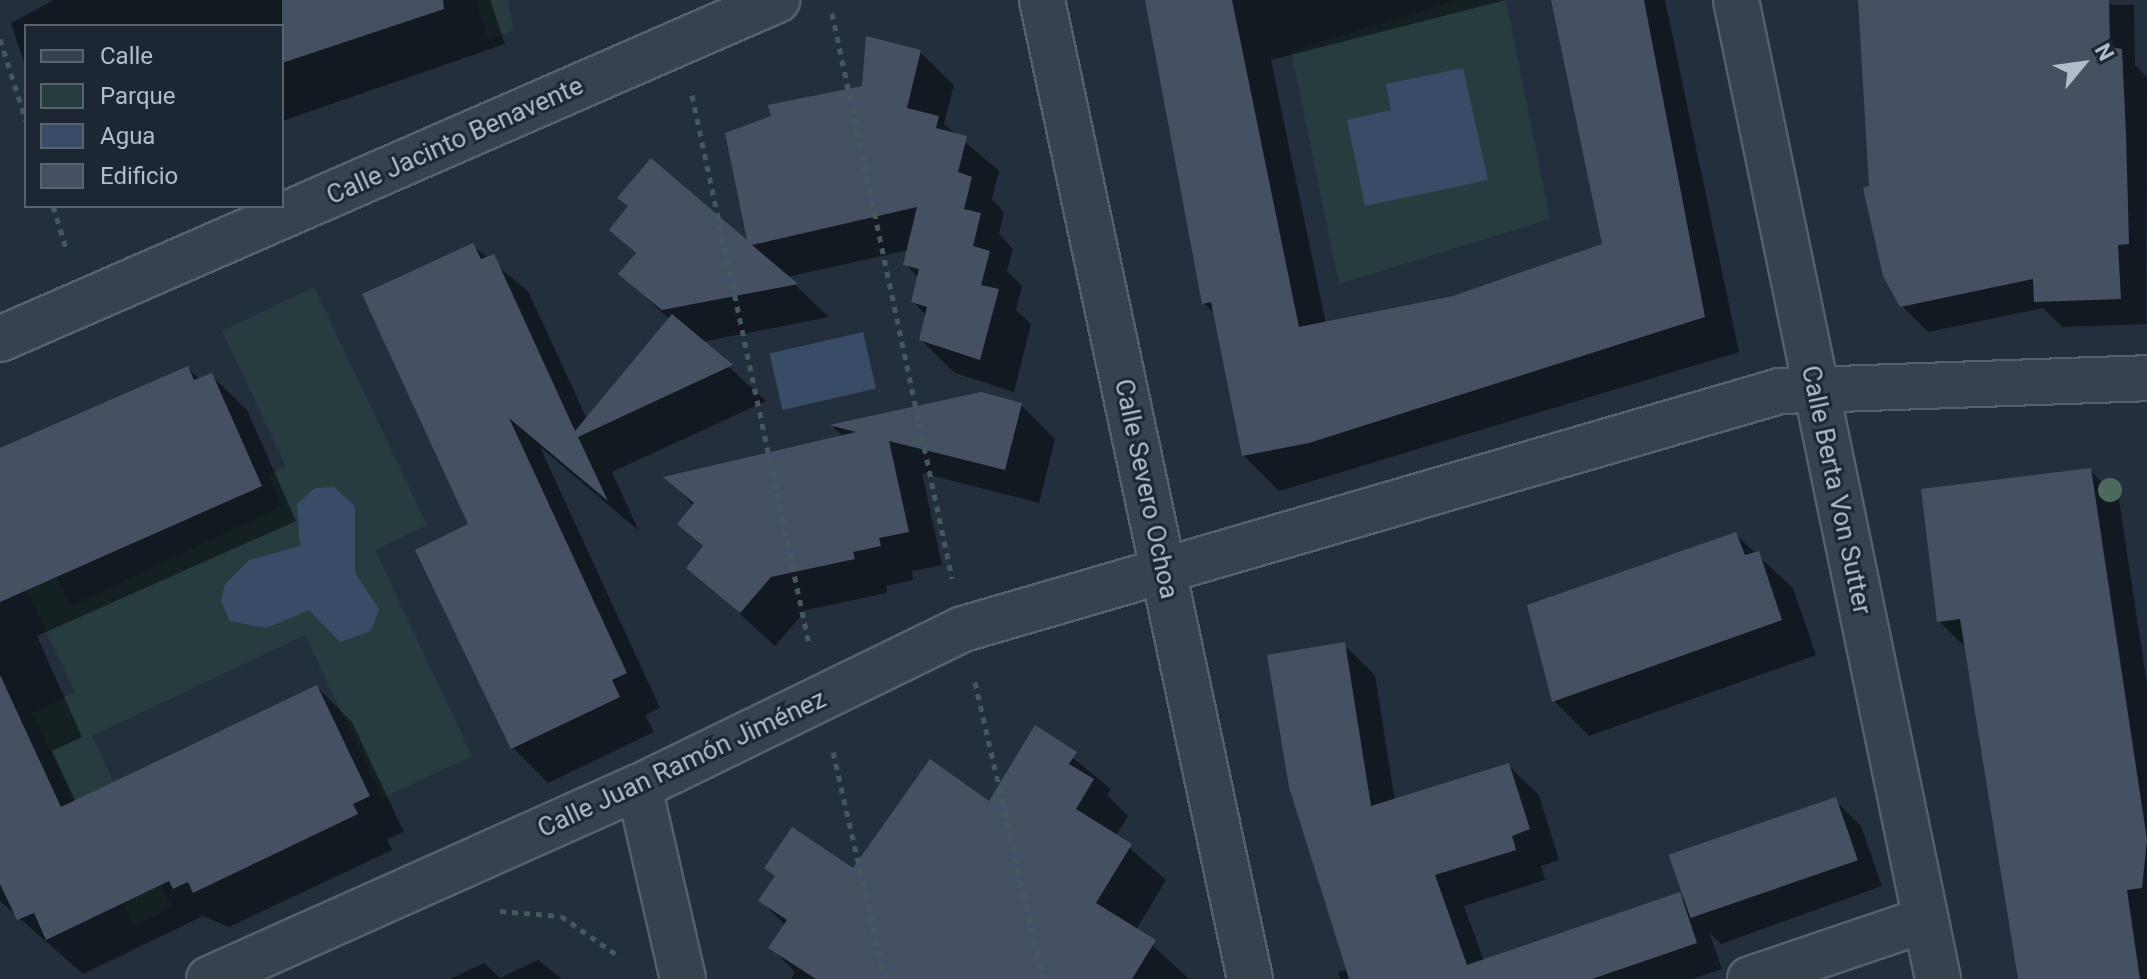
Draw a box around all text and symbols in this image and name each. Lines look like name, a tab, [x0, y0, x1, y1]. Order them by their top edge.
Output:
legend	[24, 24, 284, 208]
north arrow	[2043, 24, 2123, 104]
text: N	[2090, 39, 2119, 65]
text: Calle	[100, 42, 153, 70]
street label: Calle Jacinto Benavente	[322, 70, 588, 212]
text: Parque	[100, 82, 176, 110]
text: Agua	[100, 122, 155, 150]
text: Edificio	[100, 162, 178, 190]
street label: Calle Berta Von Sutter	[1794, 363, 1878, 617]
street label: Calle Severo Ochoa	[1107, 376, 1185, 602]
street label: Calle Juan Ramón Jiménez	[533, 683, 831, 845]

